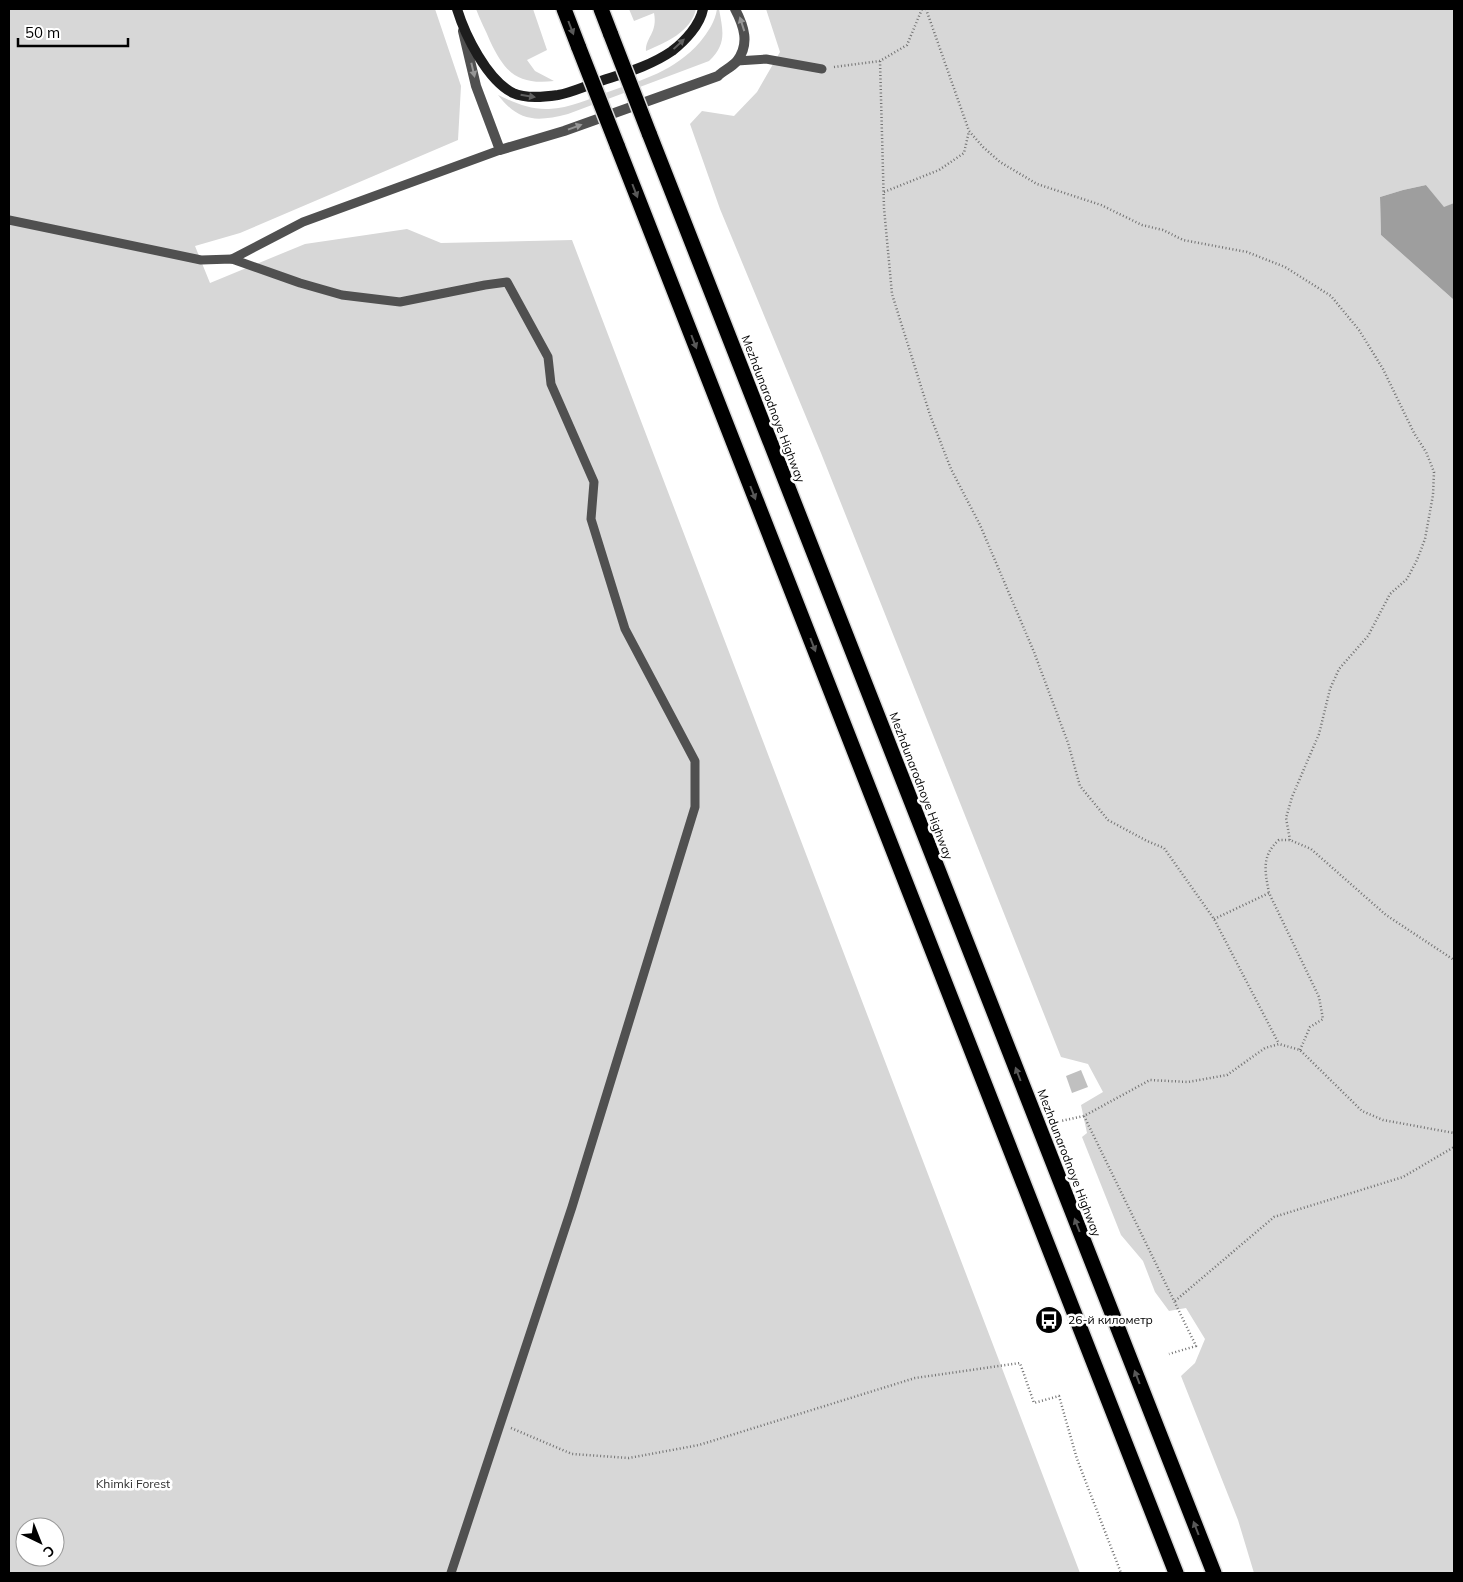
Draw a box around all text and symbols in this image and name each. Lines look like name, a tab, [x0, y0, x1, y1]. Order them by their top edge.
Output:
scale bar	[18, 15, 128, 47]
one-way arrow	[737, 16, 745, 31]
one-way arrow	[567, 21, 575, 36]
text: 50 m	[25, 23, 60, 42]
one-way arrow	[672, 38, 684, 50]
one-way arrow	[469, 63, 477, 78]
one-way arrow	[520, 92, 536, 100]
one-way arrow	[568, 123, 583, 130]
one-way arrow	[631, 184, 639, 199]
street label: Mezhdunarodnoye Highway	[738, 333, 809, 485]
one-way arrow	[690, 335, 698, 350]
one-way arrow	[750, 486, 758, 501]
one-way arrow	[809, 638, 817, 652]
street label: Mezhdunarodnoye Highway	[886, 710, 957, 862]
one-way arrow	[1014, 1066, 1022, 1081]
street label: Mezhdunarodnoye Highway	[1034, 1087, 1105, 1239]
one-way arrow	[1073, 1218, 1081, 1232]
bus stop icon: 26-й километр	[1034, 1305, 1064, 1335]
place label: 26-й километр	[1068, 1312, 1153, 1327]
one-way arrow	[1133, 1369, 1140, 1384]
park label: Khimki Forest	[96, 1476, 170, 1491]
north arrow	[15, 1517, 65, 1567]
one-way arrow	[1192, 1520, 1200, 1535]
text: С	[39, 1542, 59, 1561]

